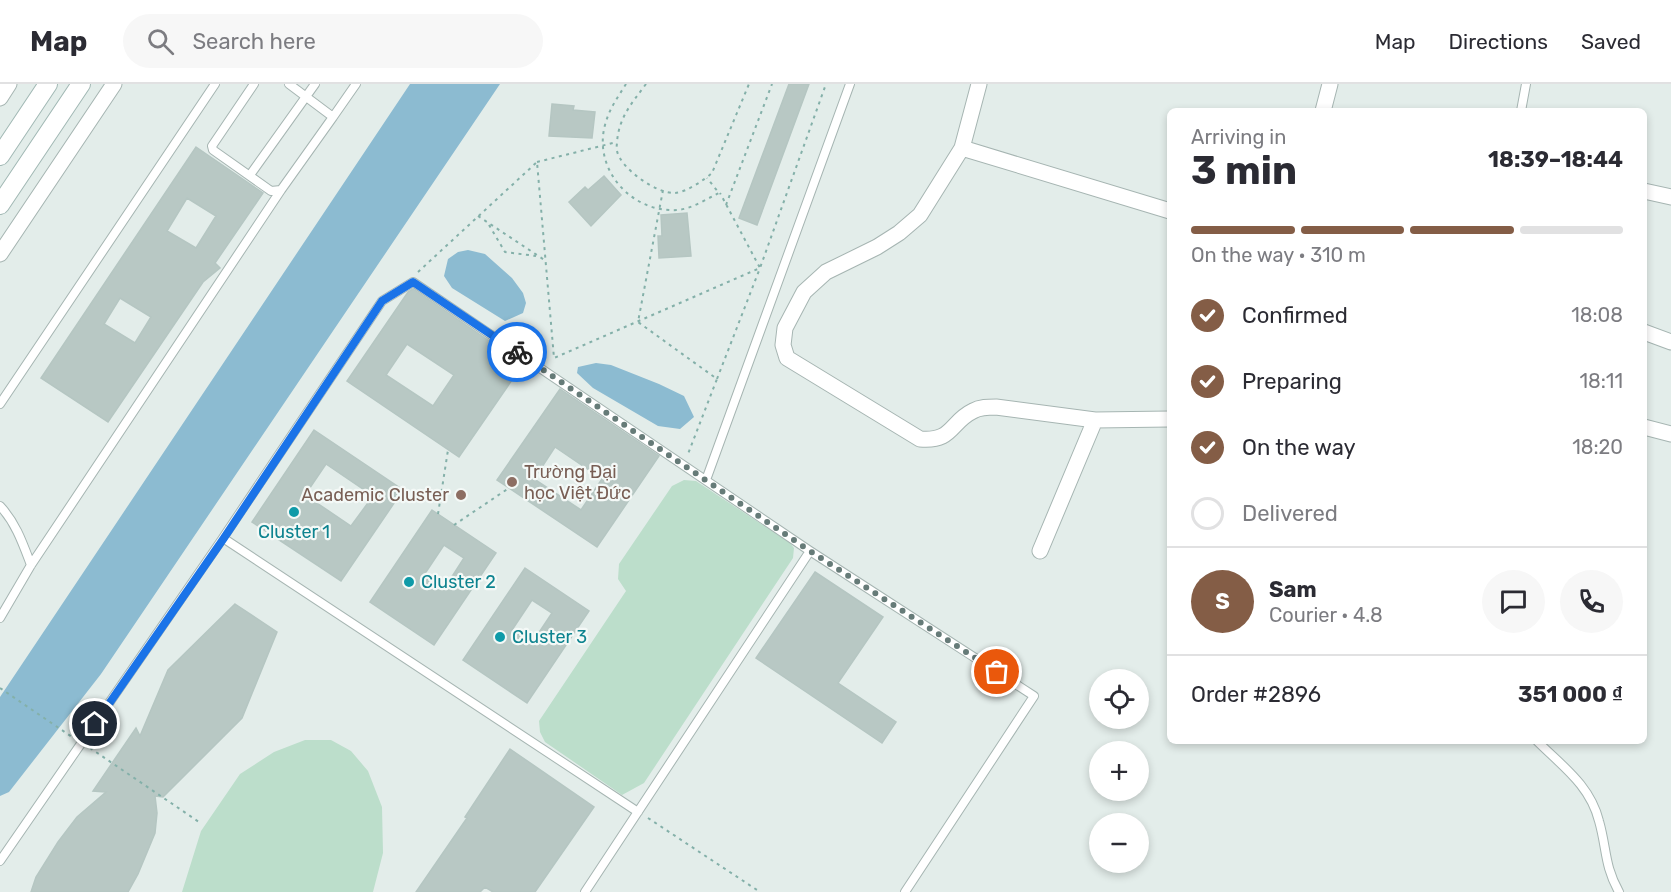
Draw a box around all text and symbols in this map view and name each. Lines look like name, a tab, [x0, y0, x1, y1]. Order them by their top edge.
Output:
search box	[123, 14, 543, 68]
text: Map	[30, 25, 87, 58]
icon: search	[144, 25, 177, 58]
text: Search here	[192, 28, 316, 55]
text: Map	[1375, 29, 1416, 54]
text: Directions	[1449, 29, 1548, 54]
text: Saved	[1581, 29, 1641, 54]
text: Arriving in	[1191, 125, 1286, 149]
text: 18:39–18:44	[1488, 146, 1623, 173]
text: 3 min	[1191, 148, 1297, 194]
text: On the way · 310 m	[1191, 243, 1366, 267]
icon: check	[1191, 299, 1224, 332]
text: Confirmed	[1242, 302, 1348, 329]
text: 18:08	[1571, 303, 1623, 327]
courier	[487, 322, 547, 382]
icon: bike	[501, 336, 534, 369]
icon: check	[1191, 365, 1224, 398]
text: Preparing	[1242, 368, 1342, 395]
text: 18:11	[1579, 369, 1623, 393]
icon: check	[1191, 431, 1224, 464]
text: On the way	[1242, 434, 1356, 461]
text: 18:20	[1572, 435, 1623, 459]
place label: Trường Đại học Việt Đức	[524, 461, 631, 504]
marker: Trường Đại học Việt Đức	[505, 475, 519, 489]
place label: Academic Cluster	[301, 484, 449, 506]
marker: Academic Cluster	[454, 488, 468, 502]
text: Delivered	[1242, 500, 1338, 527]
marker: Cluster 1	[287, 505, 301, 519]
place label: Cluster 1	[258, 521, 330, 543]
button: chat	[1482, 570, 1545, 633]
button: phone	[1560, 570, 1623, 633]
place label: Cluster 2	[421, 571, 496, 593]
marker: Cluster 2	[402, 575, 416, 589]
text: Sam	[1269, 576, 1317, 603]
text: S	[1215, 588, 1230, 615]
text: Courier · 4.8	[1269, 603, 1383, 627]
place label: Cluster 3	[512, 626, 587, 648]
marker: Cluster 3	[493, 630, 507, 644]
pin	[971, 646, 1022, 697]
icon: bag	[980, 655, 1013, 688]
map controls	[1089, 669, 1149, 873]
button: locate	[1089, 669, 1149, 729]
text: Order #2896	[1191, 681, 1321, 708]
text: 351 000 ₫	[1518, 681, 1623, 708]
pin	[69, 698, 120, 749]
icon: home	[78, 707, 111, 740]
button: +	[1089, 741, 1149, 801]
button: −	[1089, 813, 1149, 873]

